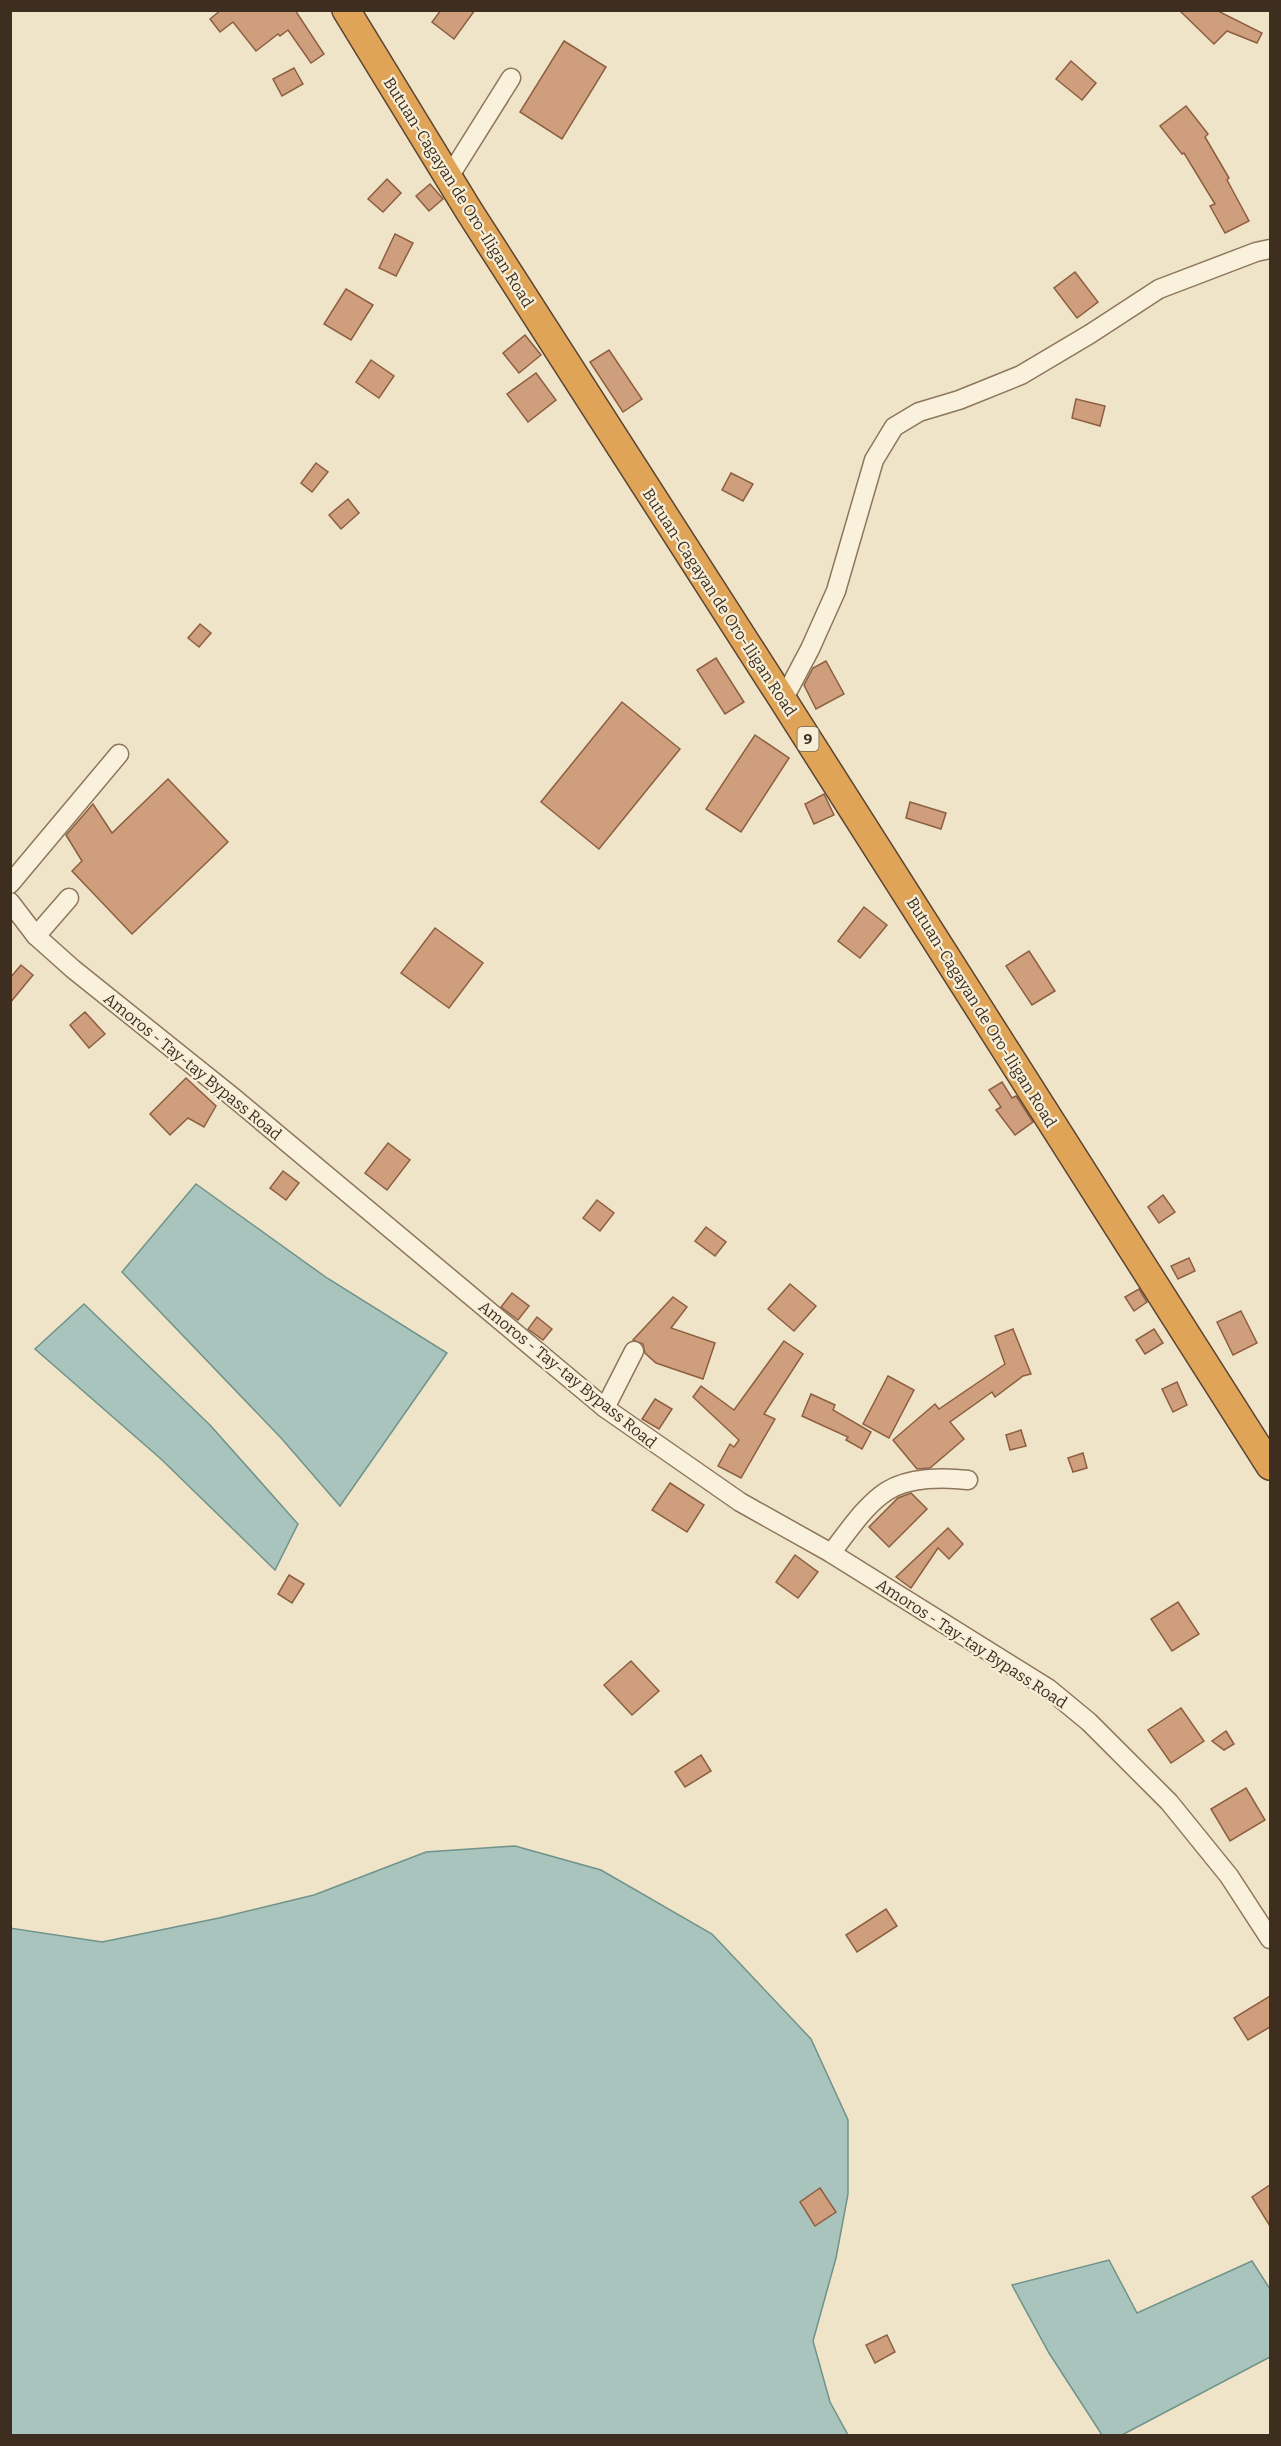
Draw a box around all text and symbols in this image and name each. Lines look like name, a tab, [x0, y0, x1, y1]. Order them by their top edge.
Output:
street label: Butuan-Cagayan de Oro-Iligan Road	[380, 74, 538, 311]
street label: Butuan-Cagayan de Oro-Iligan Road	[639, 485, 801, 720]
road number: 9	[798, 727, 818, 751]
street label: Butuan-Cagayan de Oro-Iligan Road	[903, 894, 1061, 1131]
street label: Amoros - Tay-tay Bypass Road	[100, 989, 286, 1144]
street label: Amoros - Tay-tay Bypass Road	[475, 1297, 661, 1452]
street label: Amoros - Tay-tay Bypass Road	[873, 1575, 1071, 1712]

